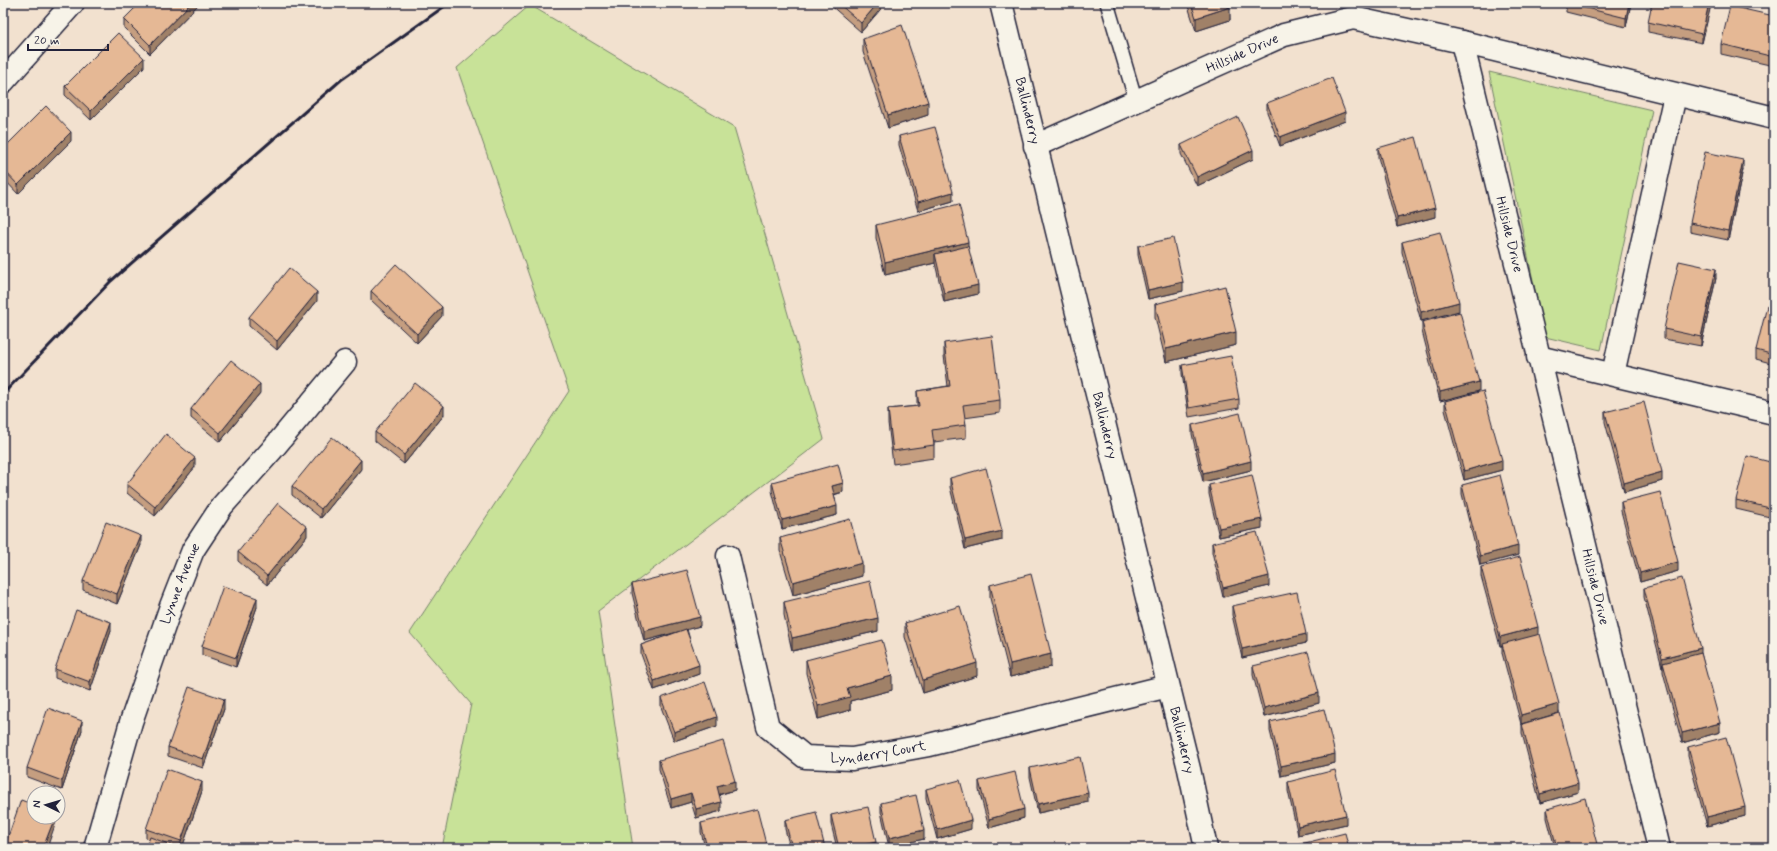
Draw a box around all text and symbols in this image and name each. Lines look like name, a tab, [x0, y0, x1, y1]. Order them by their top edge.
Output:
scale bar	[28, 26, 108, 52]
street label: Hillside Drive	[1203, 30, 1282, 78]
text: 20 m	[34, 33, 60, 49]
street label: Ballinderry	[1011, 75, 1044, 146]
street label: Hillside Drive	[1491, 194, 1527, 274]
street label: Ballinderry	[1088, 390, 1122, 461]
street label: Lynne Avenue	[156, 539, 204, 627]
street label: Hillside Drive	[1577, 547, 1613, 627]
street label: Ballinderry	[1165, 705, 1199, 775]
street label: Lynderry Court	[830, 737, 928, 768]
north arrow	[26, 785, 66, 825]
text: N	[30, 800, 44, 808]

